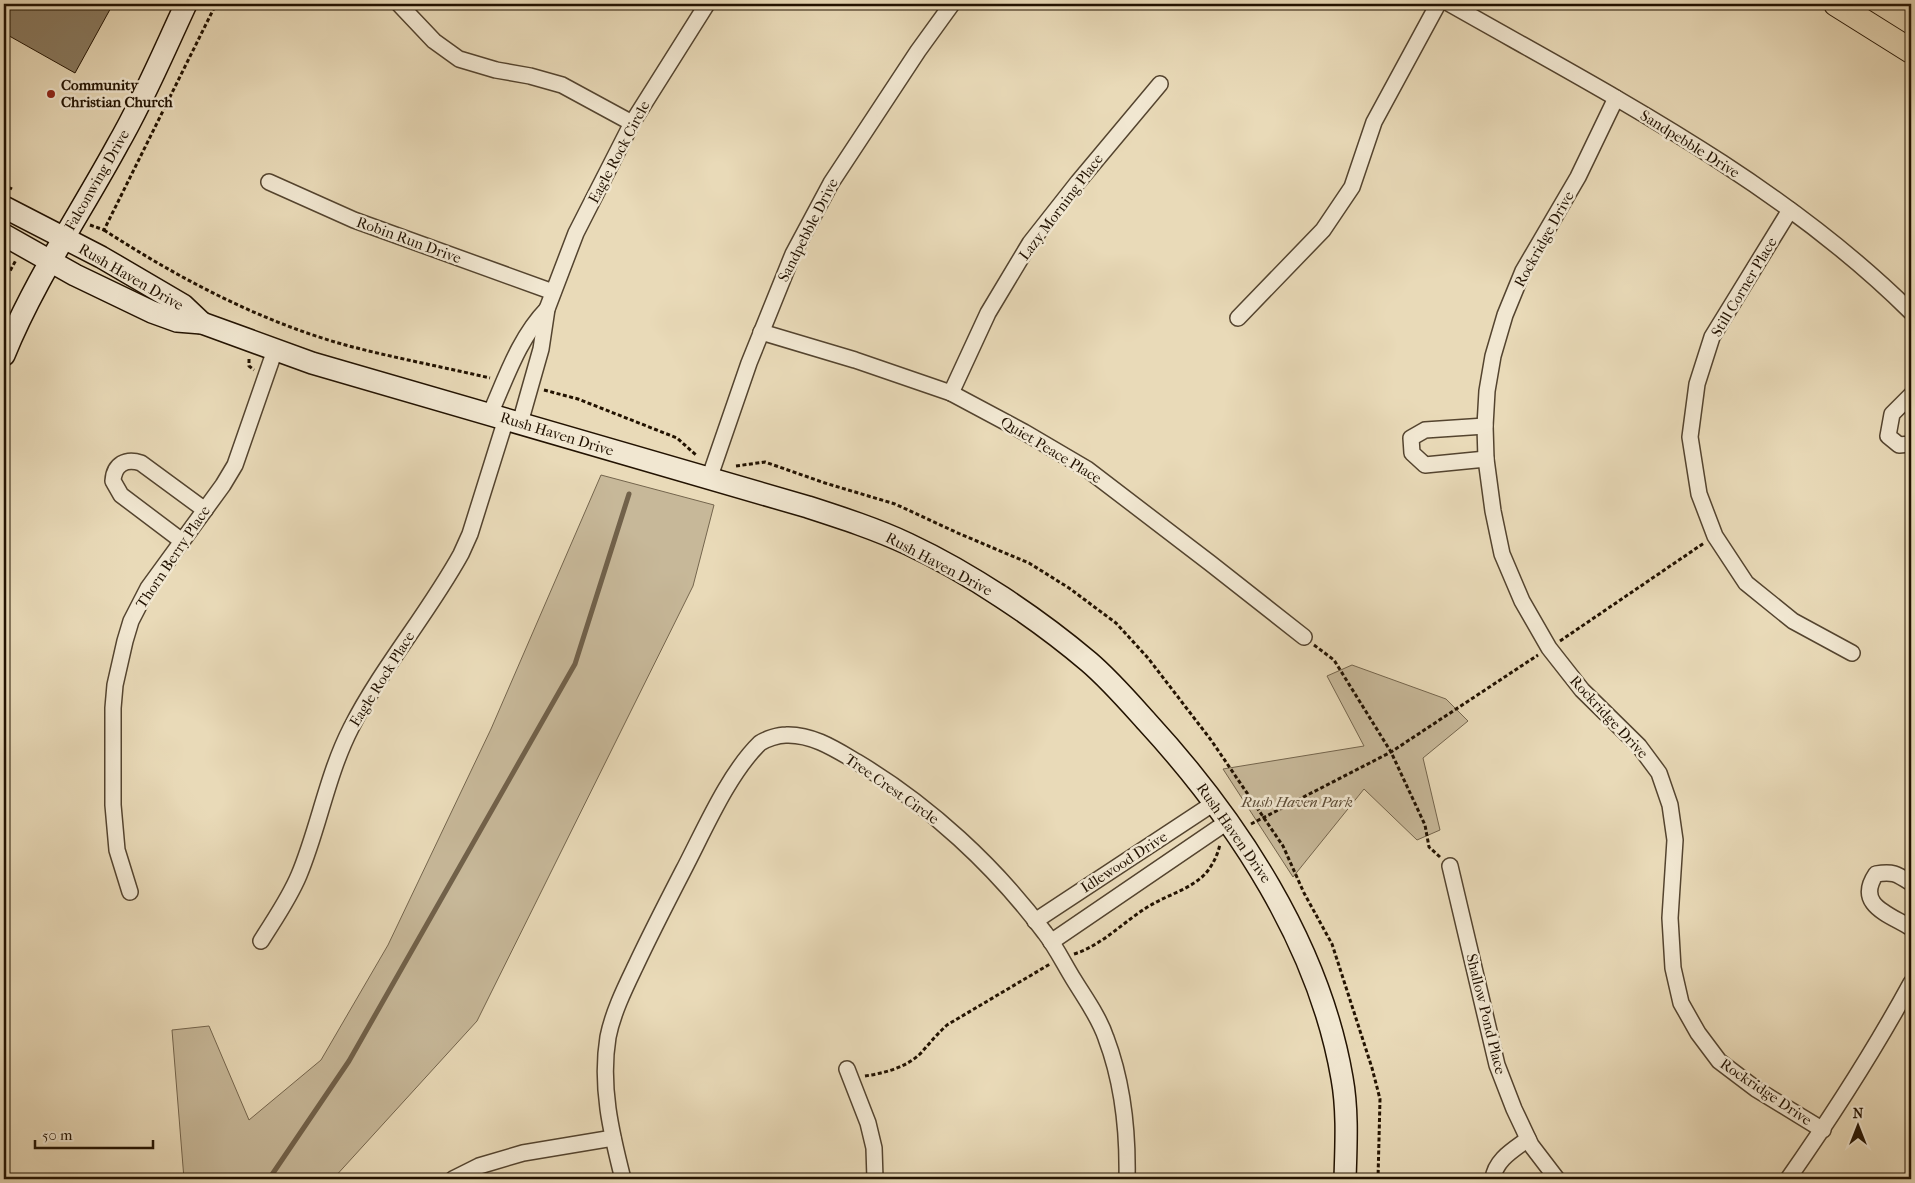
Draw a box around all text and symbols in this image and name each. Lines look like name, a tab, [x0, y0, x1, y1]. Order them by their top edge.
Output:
place label: Community Christian Church	[61, 76, 173, 111]
marker: Community Christian Church	[45, 88, 57, 100]
street label: Eagle Rock Circle	[584, 97, 654, 206]
street label: Sandpebble Drive	[1637, 106, 1744, 182]
street label: Falconwing Drive	[61, 126, 133, 234]
street label: Lazy Morning Place	[1015, 150, 1107, 264]
street label: Sandpebble Drive	[774, 175, 842, 285]
street label: Rockridge Drive	[1510, 187, 1578, 290]
street label: Robin Run Drive	[354, 213, 464, 267]
street label: Still Corner Place	[1707, 234, 1781, 340]
street label: Rush Haven Drive	[75, 240, 187, 315]
street label: Rush Haven Drive	[498, 408, 617, 460]
street label: Quiet Peace Place	[997, 413, 1105, 488]
street label: Thorn Berry Place	[132, 502, 214, 612]
street label: Rush Haven Drive	[883, 528, 996, 600]
street label: Eagle Rock Place	[346, 628, 419, 730]
street label: Rockridge Drive	[1566, 672, 1652, 763]
street label: Tree Crest Circle	[842, 750, 943, 828]
street label: Rush Haven Drive	[1193, 780, 1276, 887]
park label: Rush Haven Park	[1240, 793, 1353, 811]
street label: Idlewood Drive	[1077, 827, 1171, 897]
street label: Shallow Pond Place	[1462, 952, 1510, 1077]
street label: Rockridge Drive	[1717, 1055, 1816, 1130]
north arrow	[1832, 1100, 1882, 1150]
text: N	[1853, 1105, 1864, 1122]
scale bar	[35, 1118, 152, 1150]
text: 50 m	[42, 1126, 73, 1144]

